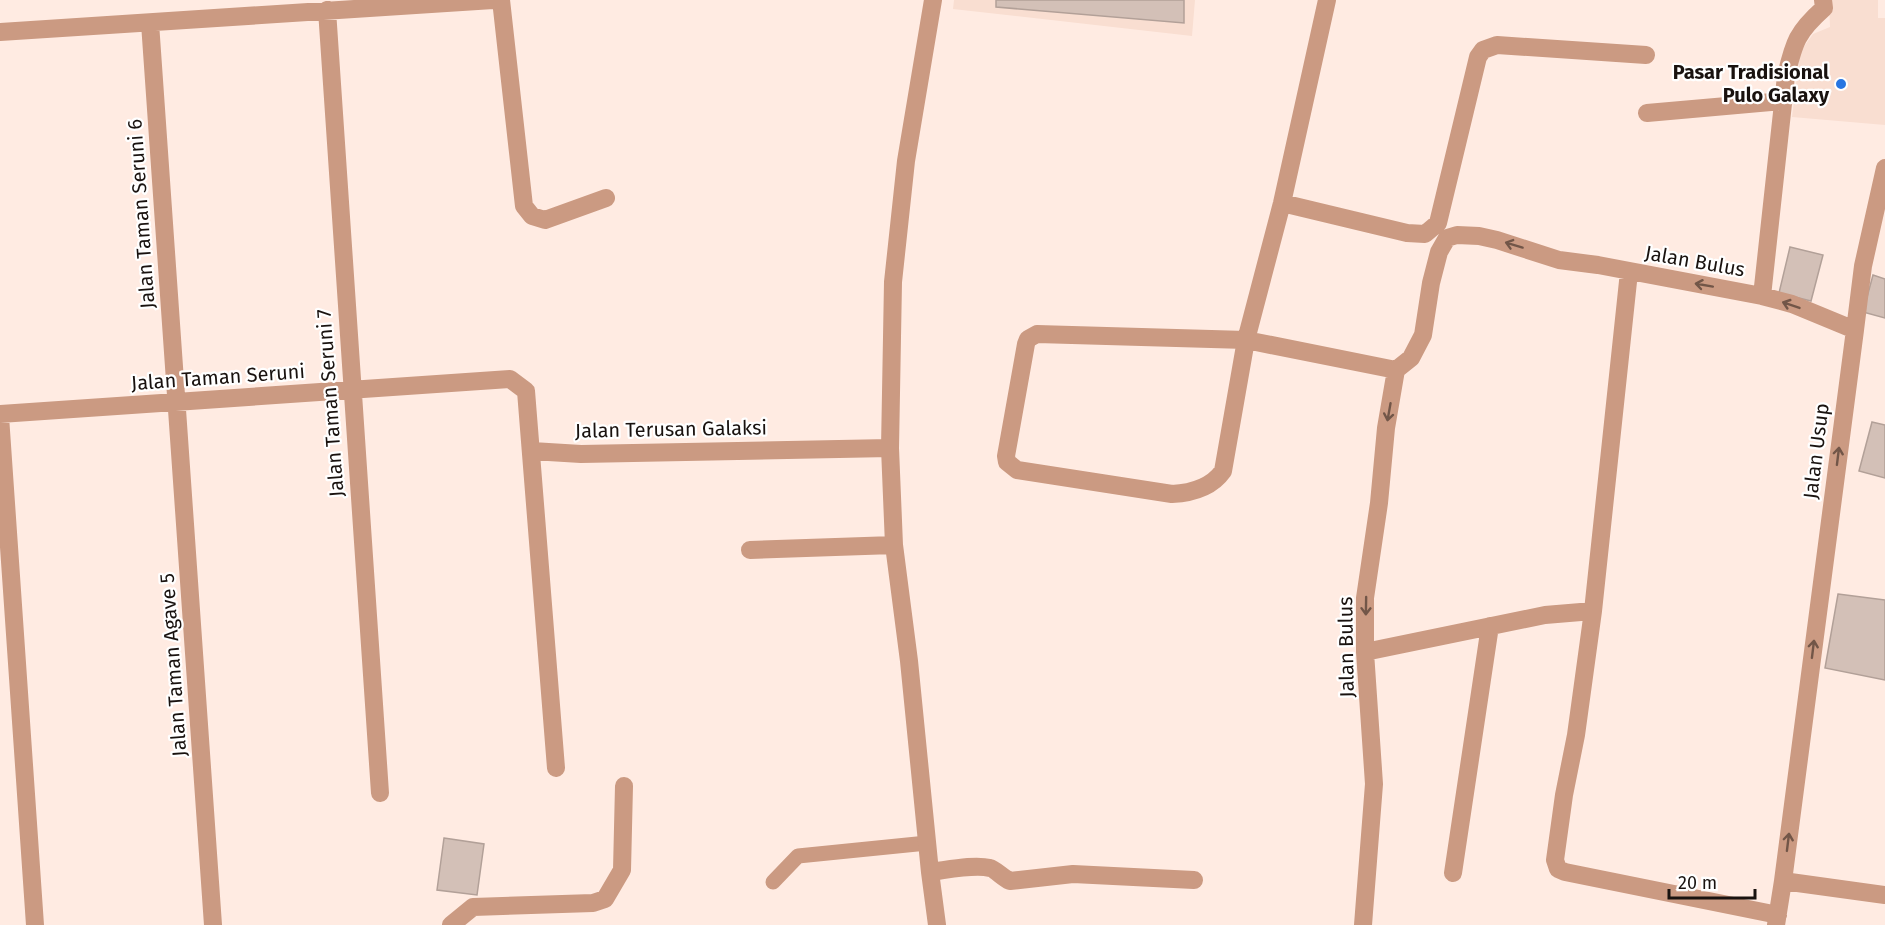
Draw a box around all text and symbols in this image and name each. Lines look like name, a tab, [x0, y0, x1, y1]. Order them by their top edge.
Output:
place label: Pasar Tradisional Pulo Galaxy	[1673, 60, 1830, 107]
marker: Pasar Tradisional Pulo Galaxy	[1834, 77, 1848, 91]
street label: Jalan Taman Seruni 6	[122, 118, 160, 310]
one-way arrow	[1505, 239, 1524, 250]
street label: Jalan Bulus	[1643, 240, 1747, 282]
one-way arrow	[1695, 280, 1715, 291]
one-way arrow	[1782, 298, 1801, 309]
street label: Jalan Taman Seruni 7	[311, 308, 349, 498]
street label: Jalan Taman Seruni	[130, 359, 306, 395]
one-way arrow	[1383, 402, 1394, 421]
street label: Jalan Usup	[1798, 402, 1834, 500]
street label: Jalan Terusan Galaksi	[575, 415, 767, 443]
one-way arrow	[1833, 446, 1844, 466]
street label: Jalan Taman Agave 5	[155, 573, 191, 757]
one-way arrow	[1360, 595, 1371, 615]
street label: Jalan Bulus	[1333, 596, 1359, 698]
one-way arrow	[1808, 639, 1819, 659]
one-way arrow	[1782, 833, 1793, 853]
scale bar	[1669, 862, 1754, 900]
text: 20 m	[1678, 872, 1717, 894]

